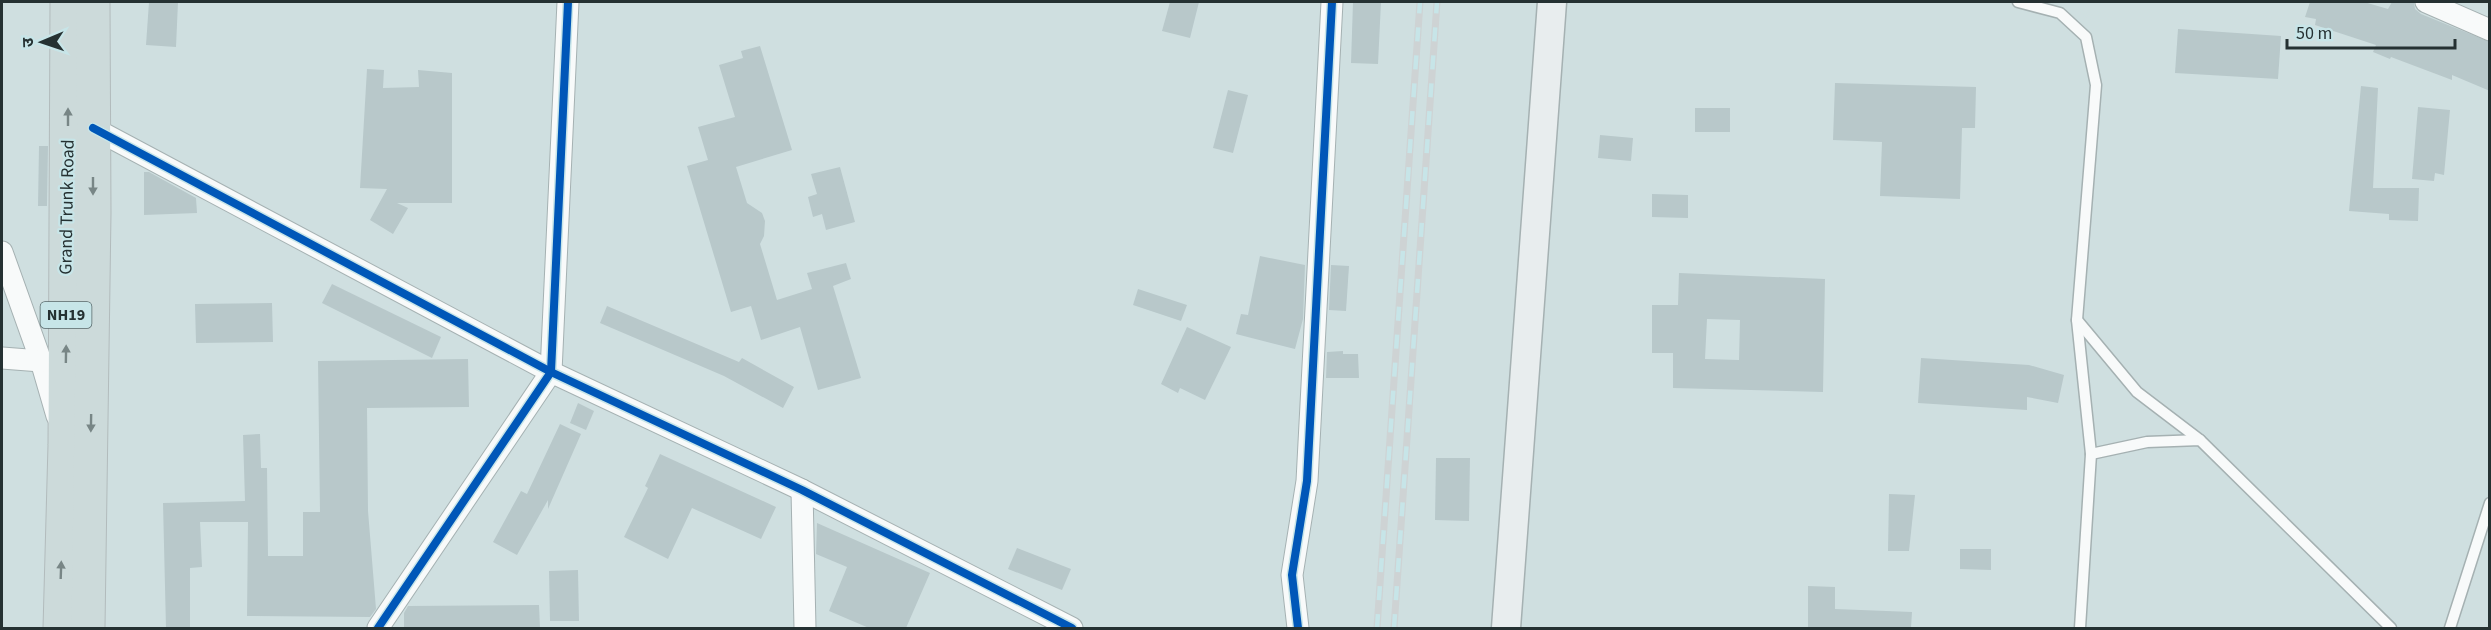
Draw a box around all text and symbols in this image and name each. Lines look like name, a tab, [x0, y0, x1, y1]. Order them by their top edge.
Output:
north arrow	[12, 12, 72, 72]
scale bar	[2287, 12, 2455, 50]
text: 50 m	[2296, 21, 2332, 46]
text: उ	[17, 37, 39, 48]
one-way arrow	[63, 108, 73, 127]
street label: Grand Trunk Road	[53, 139, 81, 275]
one-way arrow	[88, 176, 98, 195]
road number: NH19	[40, 302, 92, 328]
one-way arrow	[61, 345, 71, 364]
one-way arrow	[86, 413, 96, 432]
one-way arrow	[57, 561, 66, 580]

